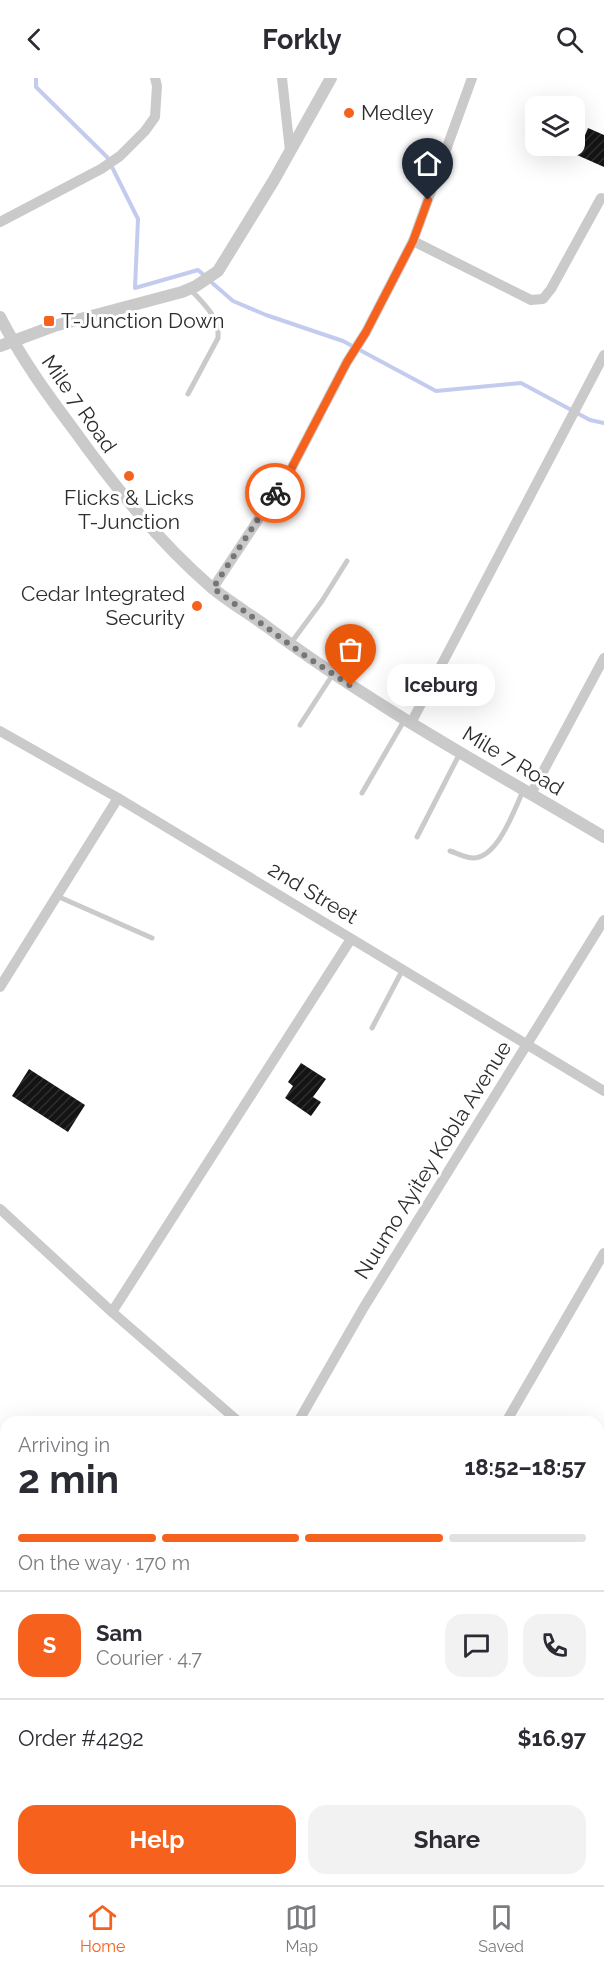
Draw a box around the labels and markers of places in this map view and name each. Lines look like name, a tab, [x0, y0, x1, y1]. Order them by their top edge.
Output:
place label: Medley	[361, 100, 434, 125]
marker: Medley	[342, 106, 356, 120]
pin	[402, 138, 453, 200]
place label: T-Junction Down	[61, 308, 225, 333]
marker: T-Junction Down	[42, 314, 56, 328]
marker: Flicks & Licks T-Junction	[122, 469, 136, 483]
place label: Flicks & Licks T-Junction	[64, 485, 194, 534]
place label: Cedar Integrated Security	[21, 581, 185, 630]
marker: Cedar Integrated Security	[190, 599, 204, 613]
pin	[325, 624, 376, 686]
callout: Iceburg	[387, 665, 495, 707]

